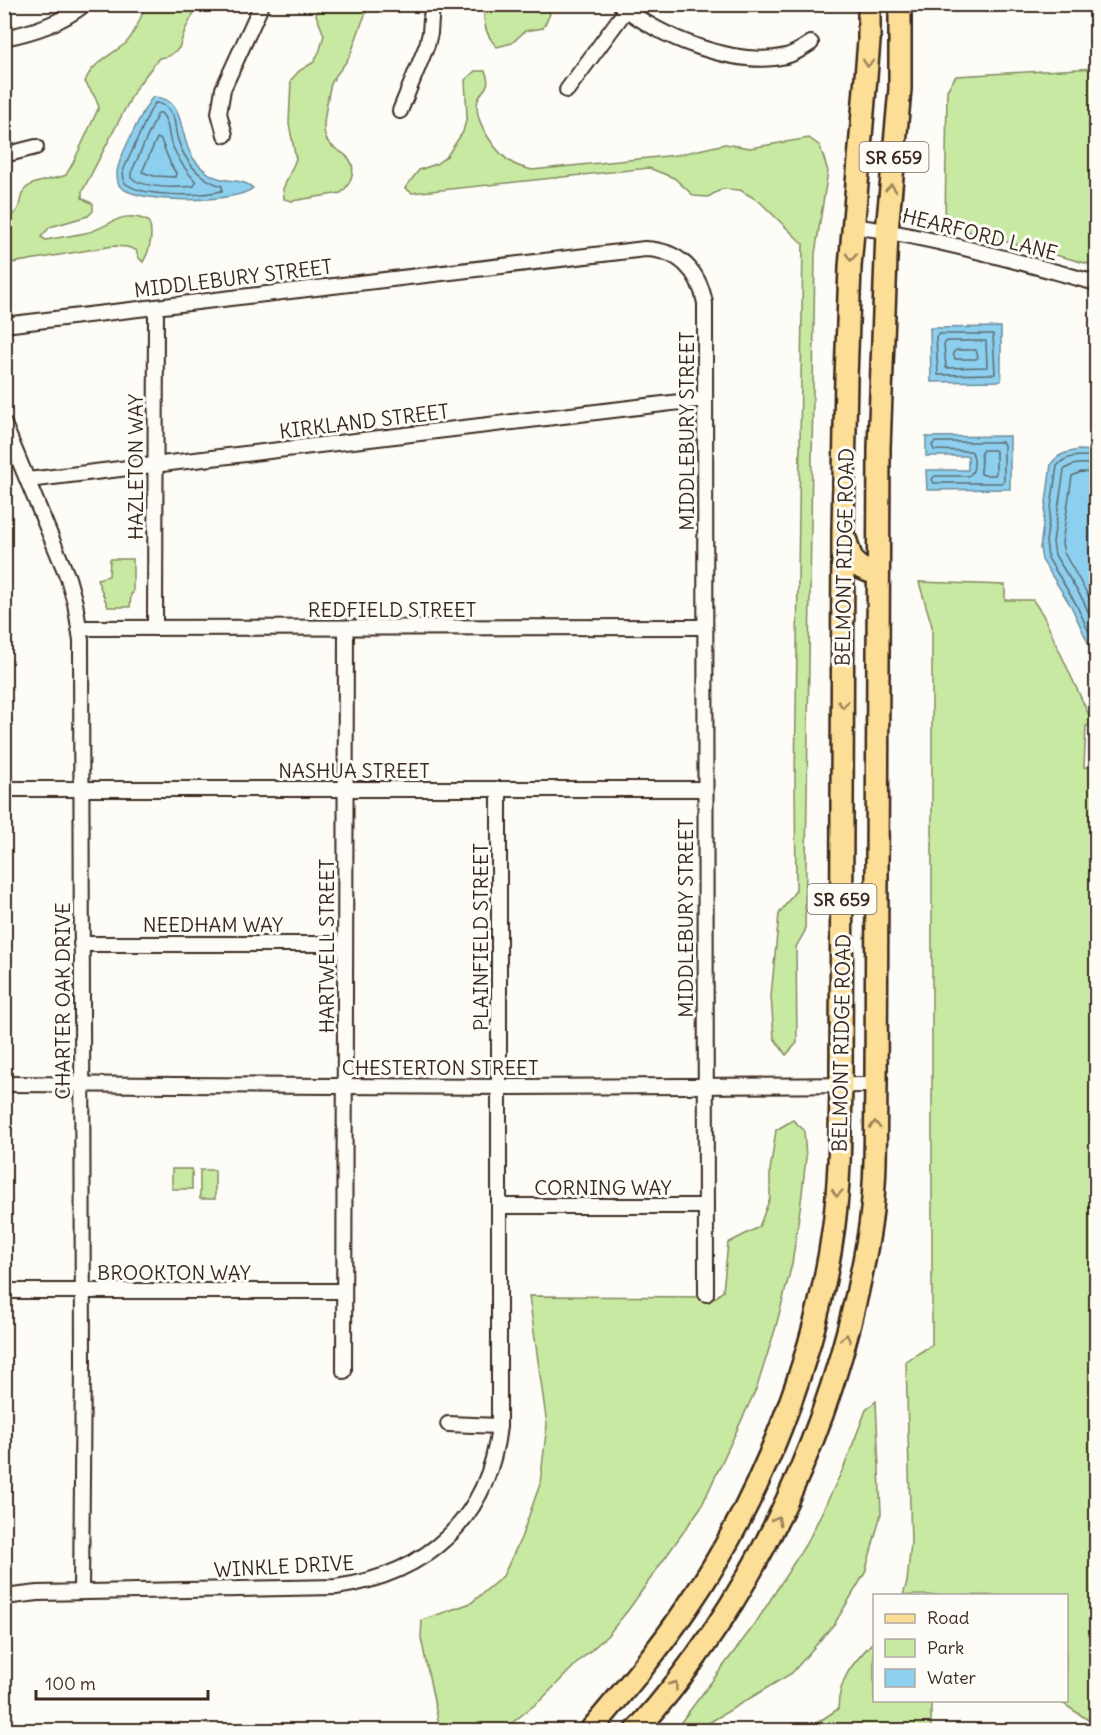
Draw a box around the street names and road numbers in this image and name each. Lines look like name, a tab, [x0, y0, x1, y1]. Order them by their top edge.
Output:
road number: SR 659	[860, 142, 928, 172]
street label: HEARFORD LANE	[900, 203, 1060, 265]
street label: MIDDLEBURY STREET	[133, 253, 333, 303]
street label: MIDDLEBURY STREET	[674, 331, 699, 531]
street label: HAZLETON WAY	[123, 394, 148, 540]
street label: KIRKLAND STREET	[278, 398, 450, 444]
street label: BELMONT RIDGE ROAD	[830, 448, 858, 666]
street label: REDFIELD STREET	[308, 597, 476, 622]
street label: NASHUA STREET	[278, 758, 430, 783]
street label: MIDDLEBURY STREET	[673, 818, 698, 1018]
street label: PLAINFIELD STREET	[468, 843, 493, 1031]
street label: HARTWELL STREET	[314, 859, 339, 1033]
road number: SR 659	[808, 884, 876, 914]
street label: CHARTER OAK DRIVE	[50, 902, 75, 1100]
street label: NEEDHAM WAY	[143, 912, 283, 937]
street label: BELMONT RIDGE ROAD	[827, 934, 855, 1152]
street label: CHESTERTON STREET	[342, 1055, 538, 1080]
street label: CORNING WAY	[534, 1175, 672, 1200]
street label: BROOKTON WAY	[97, 1260, 251, 1285]
street label: WINKLE DRIVE	[213, 1550, 355, 1582]

